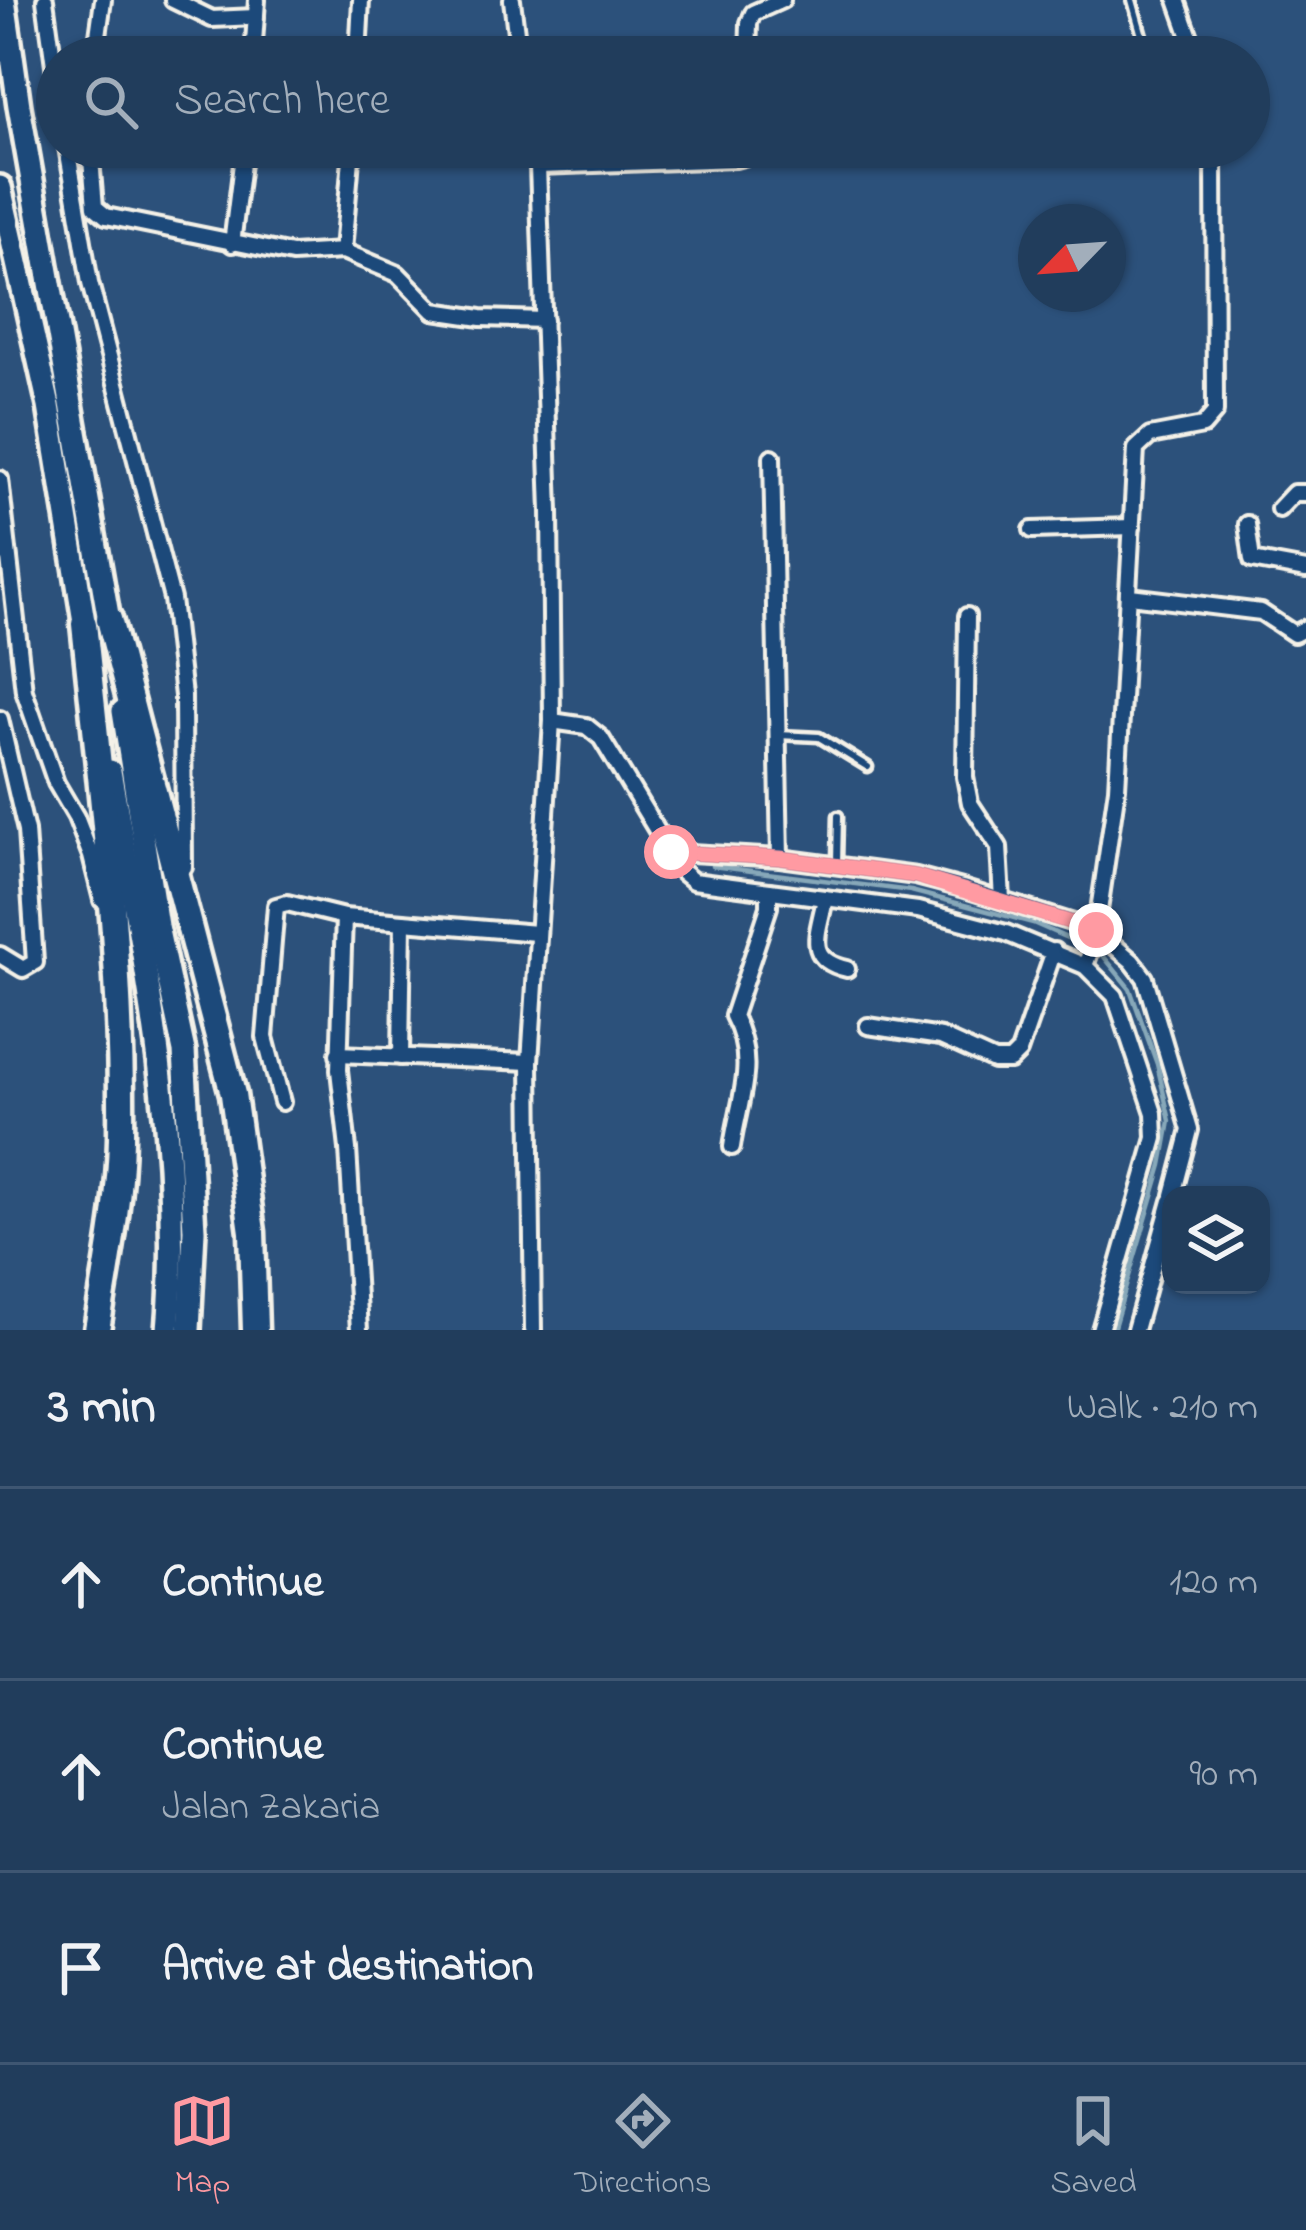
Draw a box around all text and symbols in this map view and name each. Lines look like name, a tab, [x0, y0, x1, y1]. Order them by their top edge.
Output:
search box	[36, 36, 1270, 168]
icon: search	[78, 69, 144, 135]
text: Search here	[174, 69, 390, 135]
north arrow	[1018, 204, 1126, 312]
route start	[644, 825, 698, 879]
route end	[1069, 903, 1123, 957]
map controls	[1162, 1186, 1270, 1294]
button: layers	[1162, 1186, 1270, 1294]
text: 3 min	[48, 1371, 156, 1446]
text: Walk · 210 m	[1067, 1380, 1258, 1437]
icon: ahead	[48, 1551, 114, 1617]
text: Continue	[162, 1551, 323, 1617]
text: 120 m	[1169, 1555, 1258, 1612]
text: Continue	[162, 1714, 323, 1780]
icon: ahead	[48, 1743, 114, 1809]
text: 90 m	[1189, 1747, 1258, 1804]
text: Jalan Zakaria	[162, 1780, 380, 1837]
icon: arrive	[48, 1935, 114, 2001]
text: Arrive at destination	[162, 1935, 533, 2001]
tab: Map	[169, 2088, 235, 2208]
tab: Directions	[574, 2088, 712, 2208]
tab: Saved	[1050, 2088, 1137, 2208]

